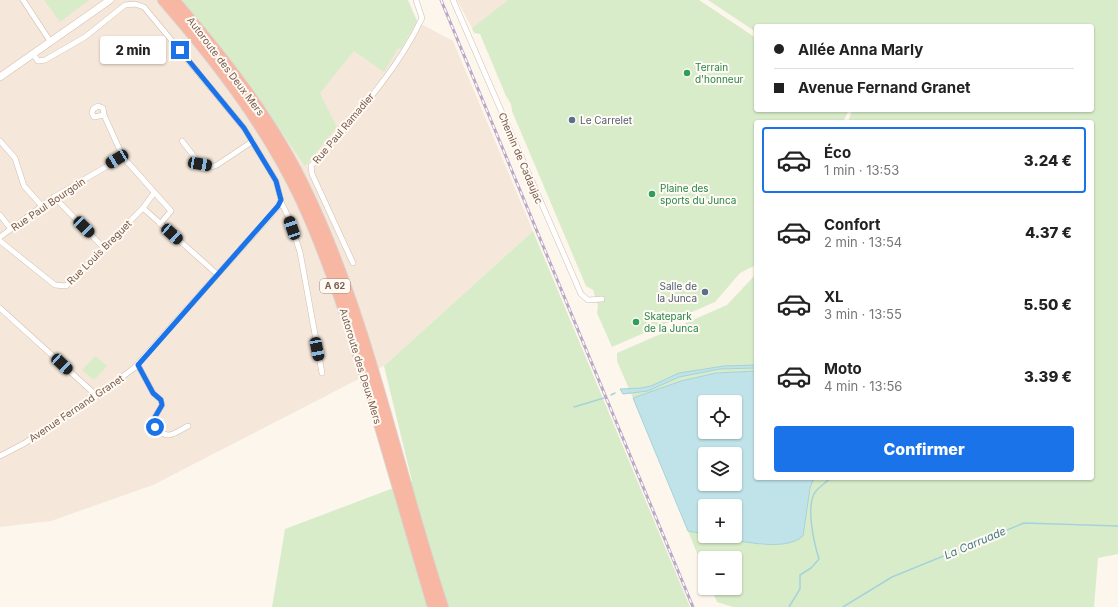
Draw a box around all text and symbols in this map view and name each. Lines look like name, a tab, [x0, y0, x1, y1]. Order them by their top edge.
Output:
street label: Autoroute des Deux Mers	[185, 14, 267, 118]
callout: 2 min	[100, 36, 166, 64]
text: Allée Anna Marly	[798, 40, 923, 59]
route end	[171, 41, 189, 59]
text: 2 min	[115, 42, 151, 58]
place label: Terrain d'honneur	[695, 61, 744, 85]
marker: Terrain d'honneur	[682, 68, 692, 78]
text: Avenue Fernand Granet	[798, 78, 971, 97]
street label: Rue Paul Ramadier	[310, 90, 376, 166]
street label: Chemin de Cadaujac	[496, 111, 546, 206]
place label: Le Carrelet	[580, 114, 633, 126]
marker: Le Carrelet	[567, 115, 577, 125]
icon: car	[776, 142, 812, 178]
text: Éco	[824, 143, 851, 162]
car	[104, 148, 130, 170]
text: 3.24 €	[1024, 151, 1072, 170]
car	[187, 156, 213, 172]
text: 1 min · 13:53	[824, 162, 899, 178]
street label: Rue Paul Bourgoin	[9, 175, 87, 233]
place label: Plaine des sports du Junca	[660, 182, 736, 206]
marker: Plaine des sports du Junca	[647, 189, 657, 199]
car	[71, 214, 97, 240]
icon: car	[776, 214, 812, 250]
car	[282, 215, 302, 241]
text: Confort	[824, 215, 880, 234]
street label: Rue Louis Breguet	[64, 217, 134, 287]
car	[159, 222, 185, 246]
text: 4.37 €	[1025, 223, 1072, 242]
text: 2 min · 13:54	[824, 234, 902, 250]
road number: A 62	[320, 279, 350, 293]
place label: Salle de la Junca	[657, 280, 697, 304]
icon: car	[776, 286, 812, 322]
marker: Salle de la Junca	[700, 287, 710, 297]
text: XL	[824, 287, 844, 306]
text: 5.50 €	[1023, 295, 1072, 314]
text: 3 min · 13:55	[824, 306, 902, 322]
street label: Autoroute des Deux Mers	[338, 307, 384, 425]
place label: Skatepark de la Junca	[644, 310, 699, 334]
marker: Skatepark de la Junca	[631, 317, 641, 327]
car	[309, 336, 325, 362]
car	[49, 351, 75, 377]
icon: car	[776, 358, 812, 394]
text: Moto	[824, 359, 862, 378]
text: 3.39 €	[1024, 367, 1072, 386]
street label: Avenue Fernand Granet	[26, 371, 126, 444]
text: 4 min · 13:56	[824, 378, 902, 394]
map controls	[698, 395, 742, 595]
button: locate	[698, 395, 742, 439]
route start	[146, 418, 164, 436]
button: Confirmer	[774, 426, 1074, 472]
button: layers	[698, 447, 742, 491]
button: +	[698, 499, 742, 543]
water label: La Carruade	[942, 524, 1008, 562]
button: −	[698, 551, 742, 595]

